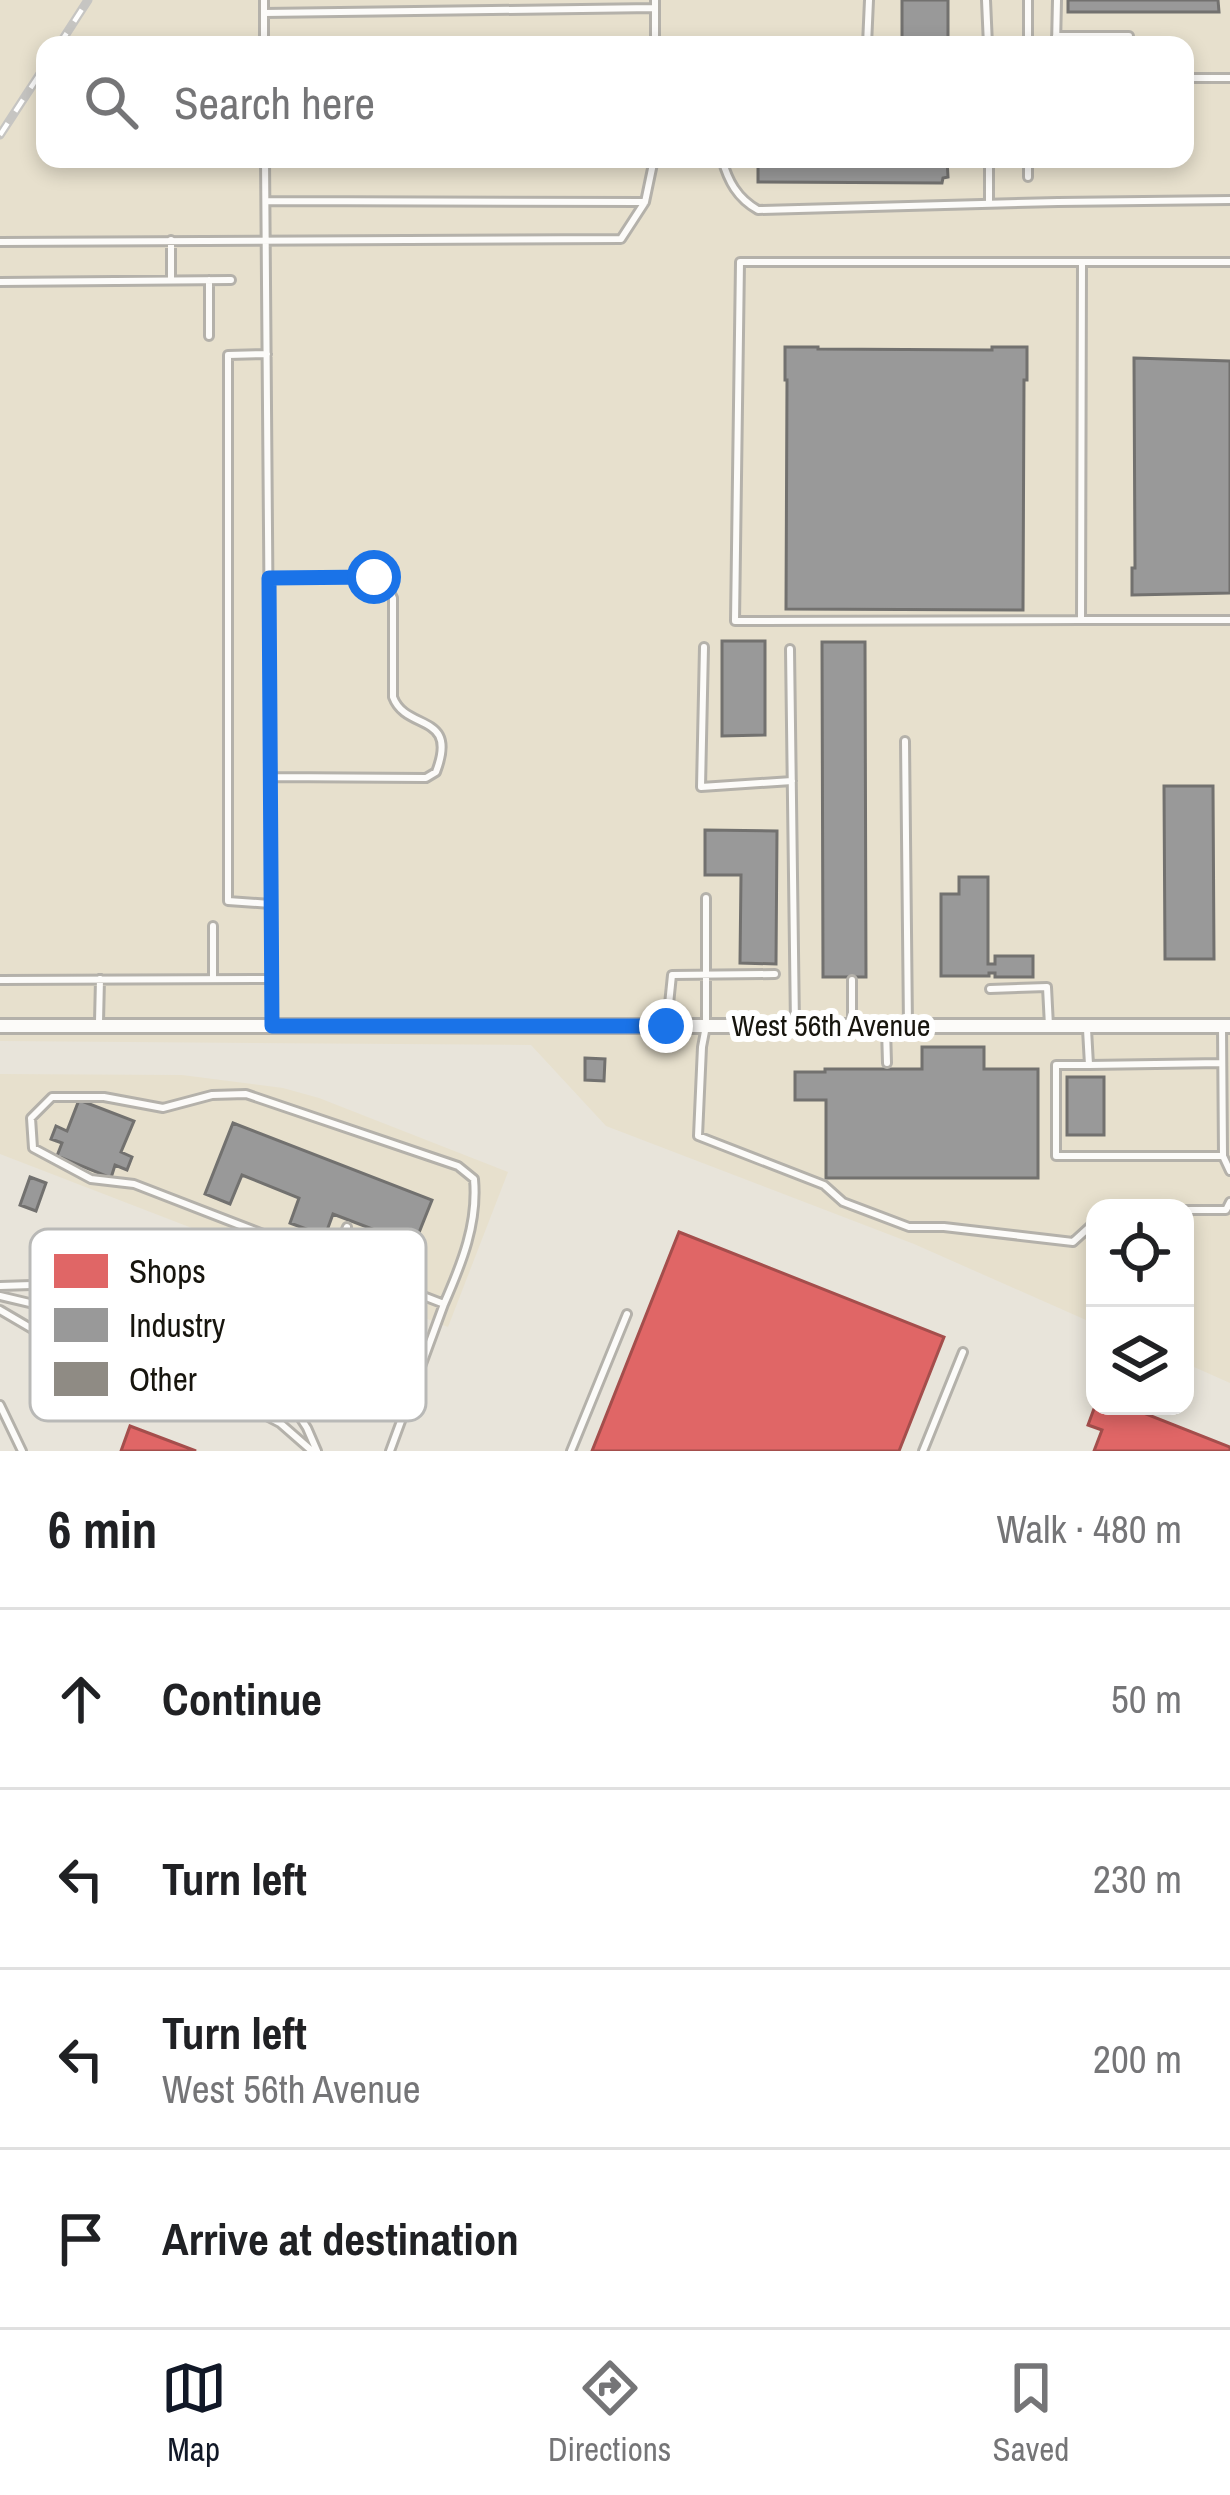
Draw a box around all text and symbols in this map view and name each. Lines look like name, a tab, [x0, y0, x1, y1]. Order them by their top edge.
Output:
search box	[36, 36, 1194, 168]
icon: search	[78, 69, 144, 135]
text: Search here	[174, 72, 375, 133]
route start	[347, 550, 401, 604]
route end	[639, 999, 693, 1053]
street label: West 56th Avenue	[732, 1005, 930, 1045]
map controls	[1086, 1199, 1194, 1415]
button: locate	[1086, 1199, 1194, 1307]
legend	[30, 1229, 426, 1421]
text: Shops	[129, 1249, 206, 1293]
text: Industry	[129, 1303, 226, 1347]
button: layers	[1086, 1307, 1194, 1415]
text: Other	[129, 1357, 197, 1401]
text: 6 min	[48, 1495, 157, 1564]
text: Walk · 480 m	[997, 1503, 1182, 1555]
icon: ahead	[48, 1666, 114, 1732]
text: Continue	[162, 1668, 322, 1729]
text: 50 m	[1111, 1673, 1182, 1725]
icon: left	[48, 1846, 114, 1912]
text: Turn left	[162, 1848, 307, 1909]
text: 230 m	[1093, 1853, 1182, 1905]
text: Turn left	[162, 2002, 307, 2063]
icon: left	[48, 2026, 114, 2092]
text: 200 m	[1093, 2033, 1182, 2085]
text: West 56th Avenue	[162, 2063, 421, 2115]
icon: arrive	[48, 2206, 114, 2272]
text: Arrive at destination	[162, 2208, 519, 2269]
tab: Map	[161, 2355, 227, 2471]
tab: Directions	[548, 2355, 671, 2471]
tab: Saved	[993, 2355, 1069, 2471]

